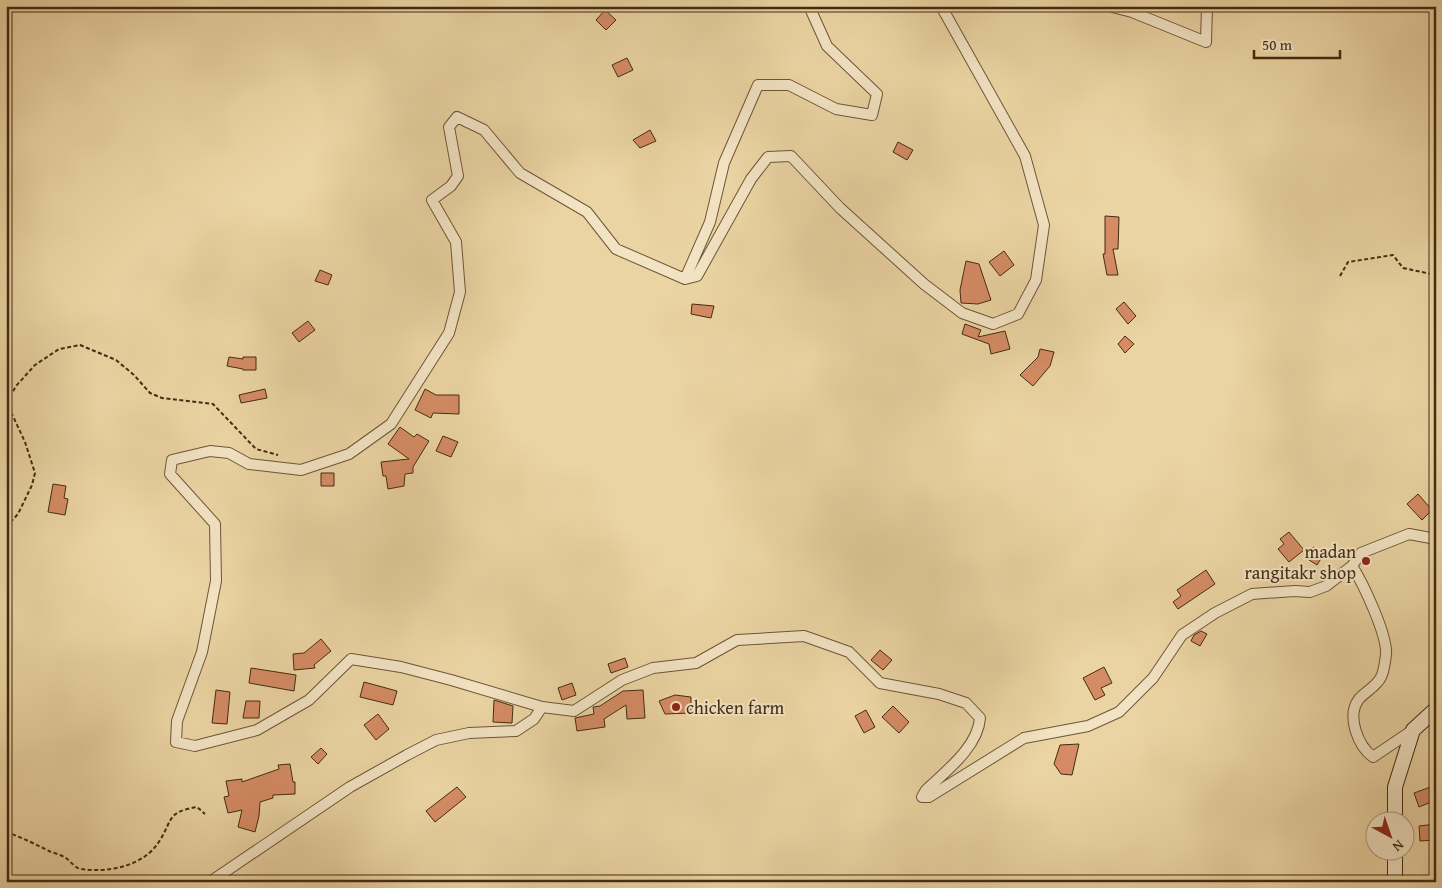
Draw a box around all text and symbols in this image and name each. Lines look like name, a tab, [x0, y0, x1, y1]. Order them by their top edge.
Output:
scale bar	[1254, 28, 1341, 60]
text: 50 m	[1262, 34, 1293, 55]
place label: madan rangitakr shop	[1245, 538, 1356, 586]
marker: madan rangitakr shop	[1360, 555, 1372, 567]
place label: chicken farm	[686, 694, 785, 721]
marker: chicken farm	[670, 701, 682, 713]
north arrow	[1364, 810, 1414, 860]
text: N	[1388, 835, 1408, 857]

